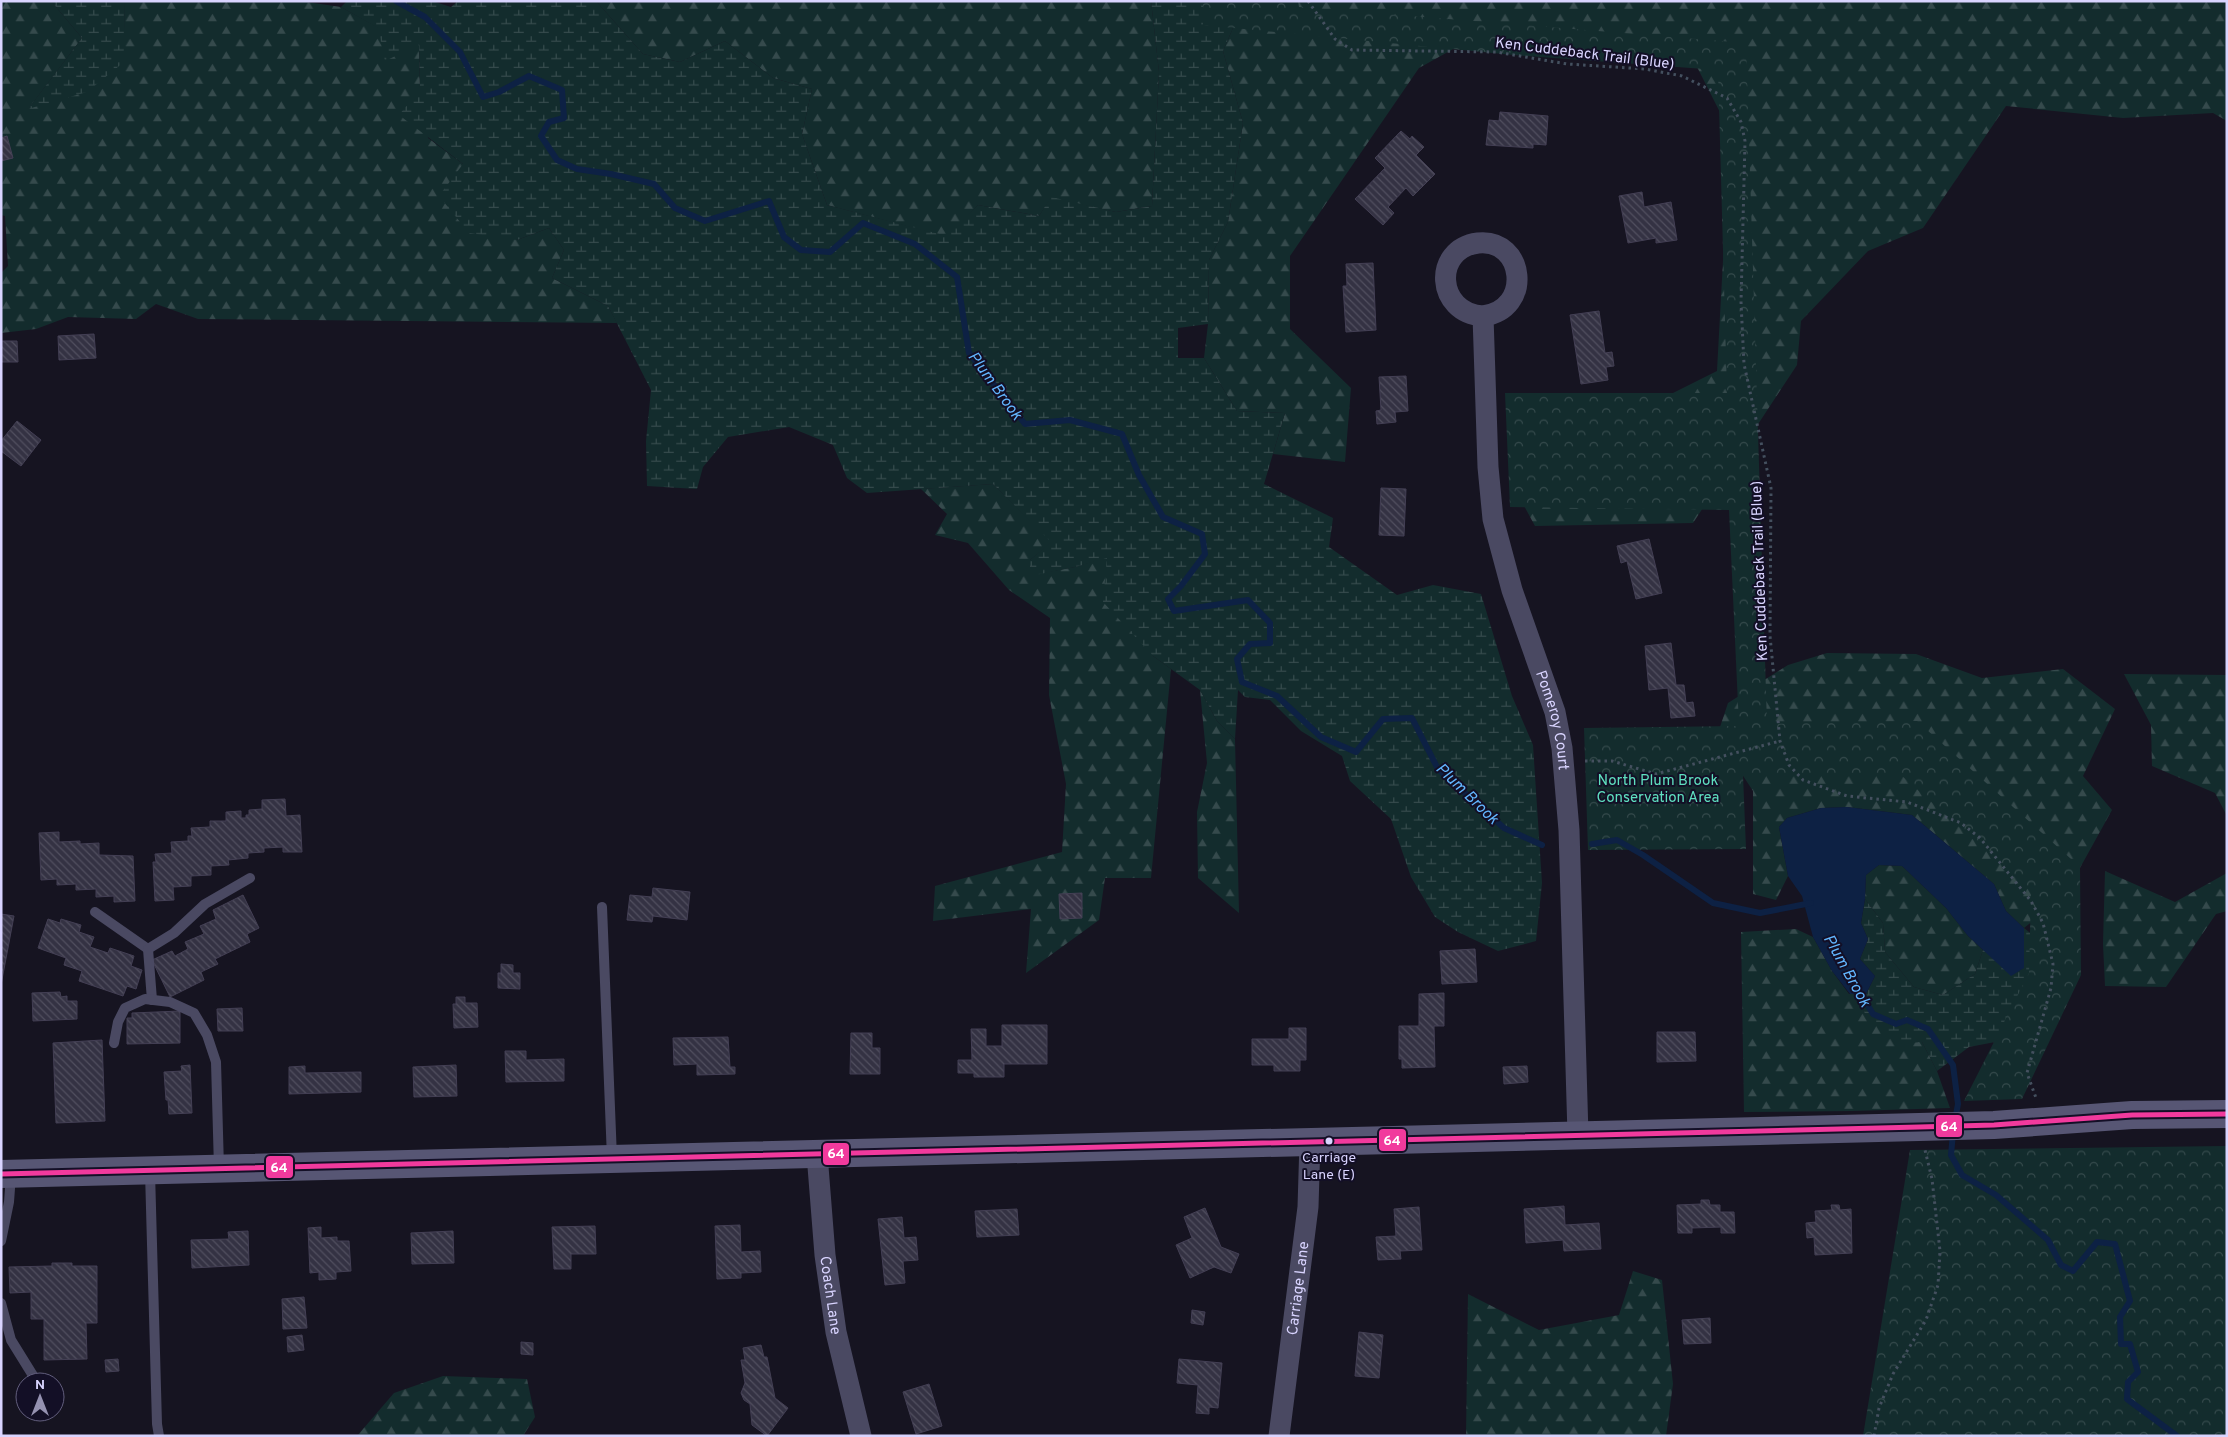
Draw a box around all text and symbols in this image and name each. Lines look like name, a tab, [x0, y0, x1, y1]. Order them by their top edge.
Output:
street label: Ken Cuddeback Trail (Blue)	[1494, 34, 1676, 75]
water label: Plum Brook	[963, 348, 1027, 425]
street label: Ken Cuddeback Trail (Blue)	[1748, 480, 1773, 661]
street label: Pomeroy Court	[1530, 668, 1572, 771]
water label: Plum Brook	[1431, 759, 1503, 830]
park label: North Plum Brook Conservation Area	[1596, 772, 1720, 808]
water label: Plum Brook	[1818, 931, 1875, 1012]
line badge: 64	[1935, 1114, 1963, 1138]
text: 64	[1940, 1119, 1958, 1136]
line badge: 64	[1378, 1128, 1407, 1152]
text: 64	[1383, 1133, 1401, 1150]
marker: Carriage Lane (E)	[1324, 1136, 1334, 1146]
line badge: 64	[822, 1142, 850, 1166]
text: 64	[827, 1146, 845, 1163]
place label: Carriage Lane (E)	[1302, 1150, 1356, 1184]
line badge: 64	[265, 1155, 294, 1179]
text: 64	[270, 1160, 288, 1177]
street label: Carriage Lane	[1284, 1240, 1315, 1336]
street label: Coach Lane	[814, 1255, 844, 1336]
north arrow	[15, 1372, 65, 1422]
text: N	[35, 1377, 45, 1394]

